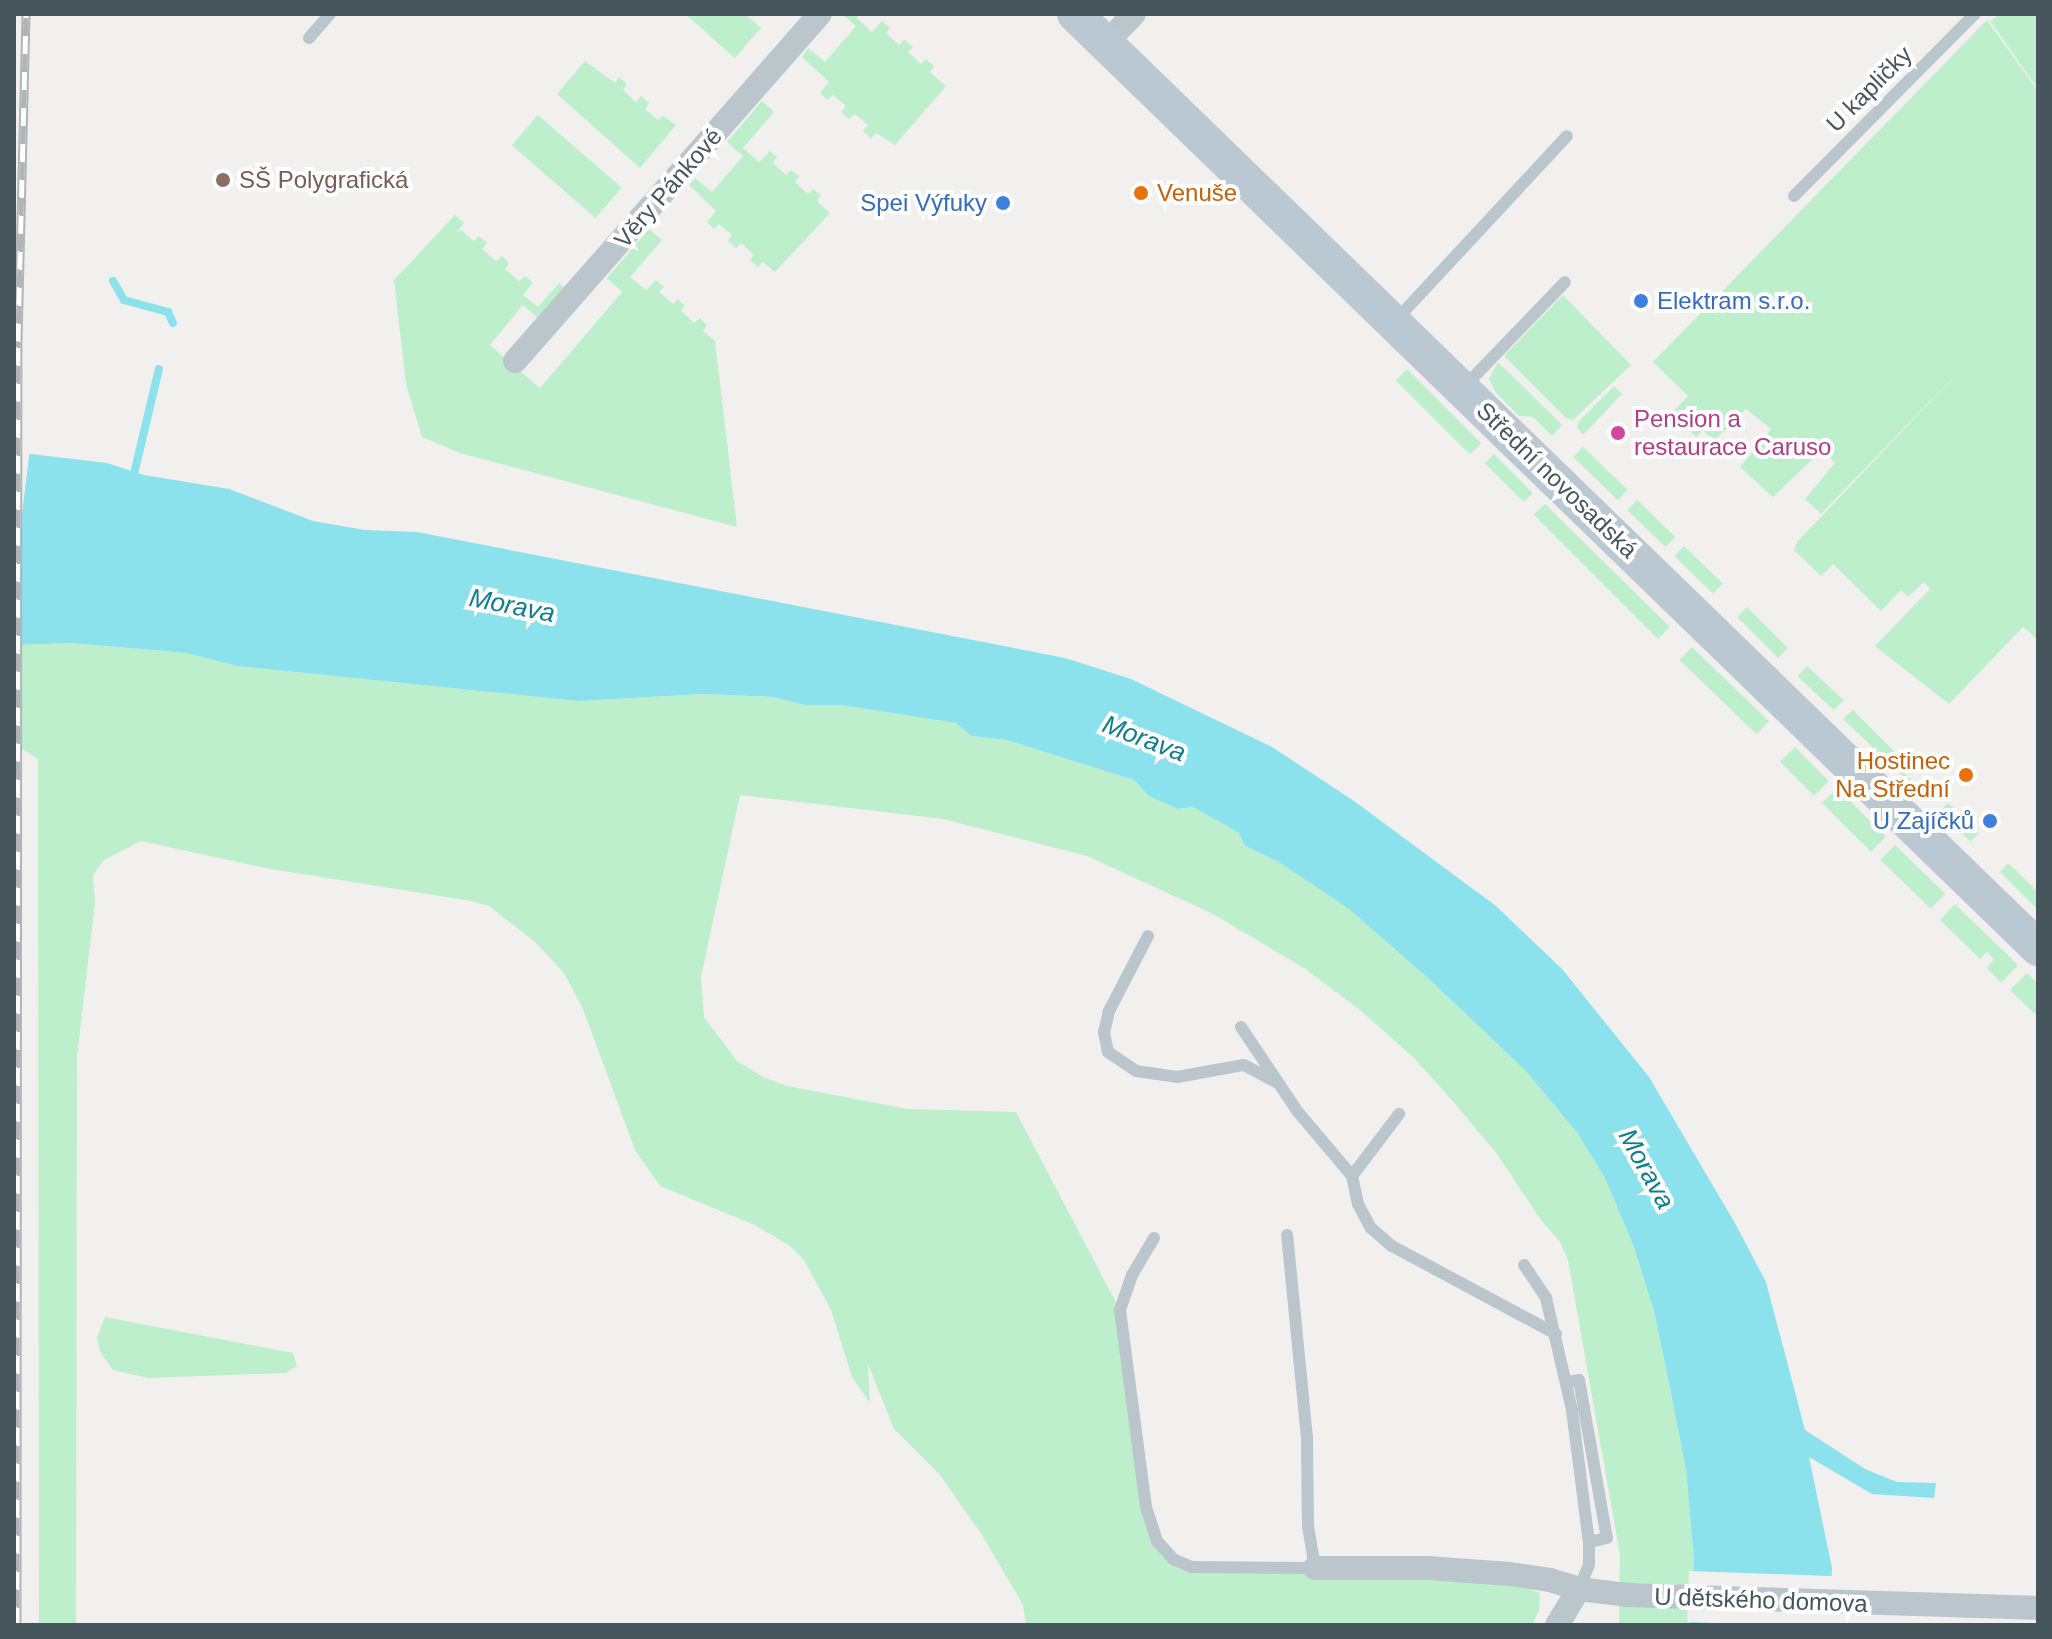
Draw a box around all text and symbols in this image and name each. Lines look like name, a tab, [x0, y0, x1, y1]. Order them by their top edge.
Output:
street label: U kapličky	[1820, 40, 1918, 138]
street label: Věry Pánkové	[608, 122, 728, 254]
place label: SŠ Polygrafická	[239, 166, 408, 194]
marker: SŠ Polygrafická	[214, 171, 232, 189]
place label: Venuše	[1157, 179, 1237, 207]
marker: Venuše	[1132, 184, 1150, 202]
place label: Spei Výfuky	[860, 189, 987, 217]
marker: Spei Výfuky	[994, 194, 1012, 212]
place label: Elektram s.r.o.	[1657, 287, 1810, 315]
marker: Elektram s.r.o.	[1632, 292, 1650, 310]
street label: Střední novosadská	[1471, 396, 1643, 564]
place label: Pension a restaurace Caruso	[1634, 405, 1831, 461]
marker: Pension a restaurace Caruso	[1609, 424, 1627, 442]
water label: Morava	[466, 582, 558, 630]
water label: Morava	[1098, 709, 1190, 769]
place label: Hostinec Na Střední	[1835, 747, 1950, 803]
marker: Hostinec Na Střední	[1957, 766, 1975, 784]
place label: U Zajíčků	[1873, 807, 1974, 835]
marker: U Zajíčků	[1981, 812, 1999, 830]
water label: Morava	[1611, 1124, 1681, 1214]
street label: U dětského domova	[1654, 1582, 1868, 1618]

